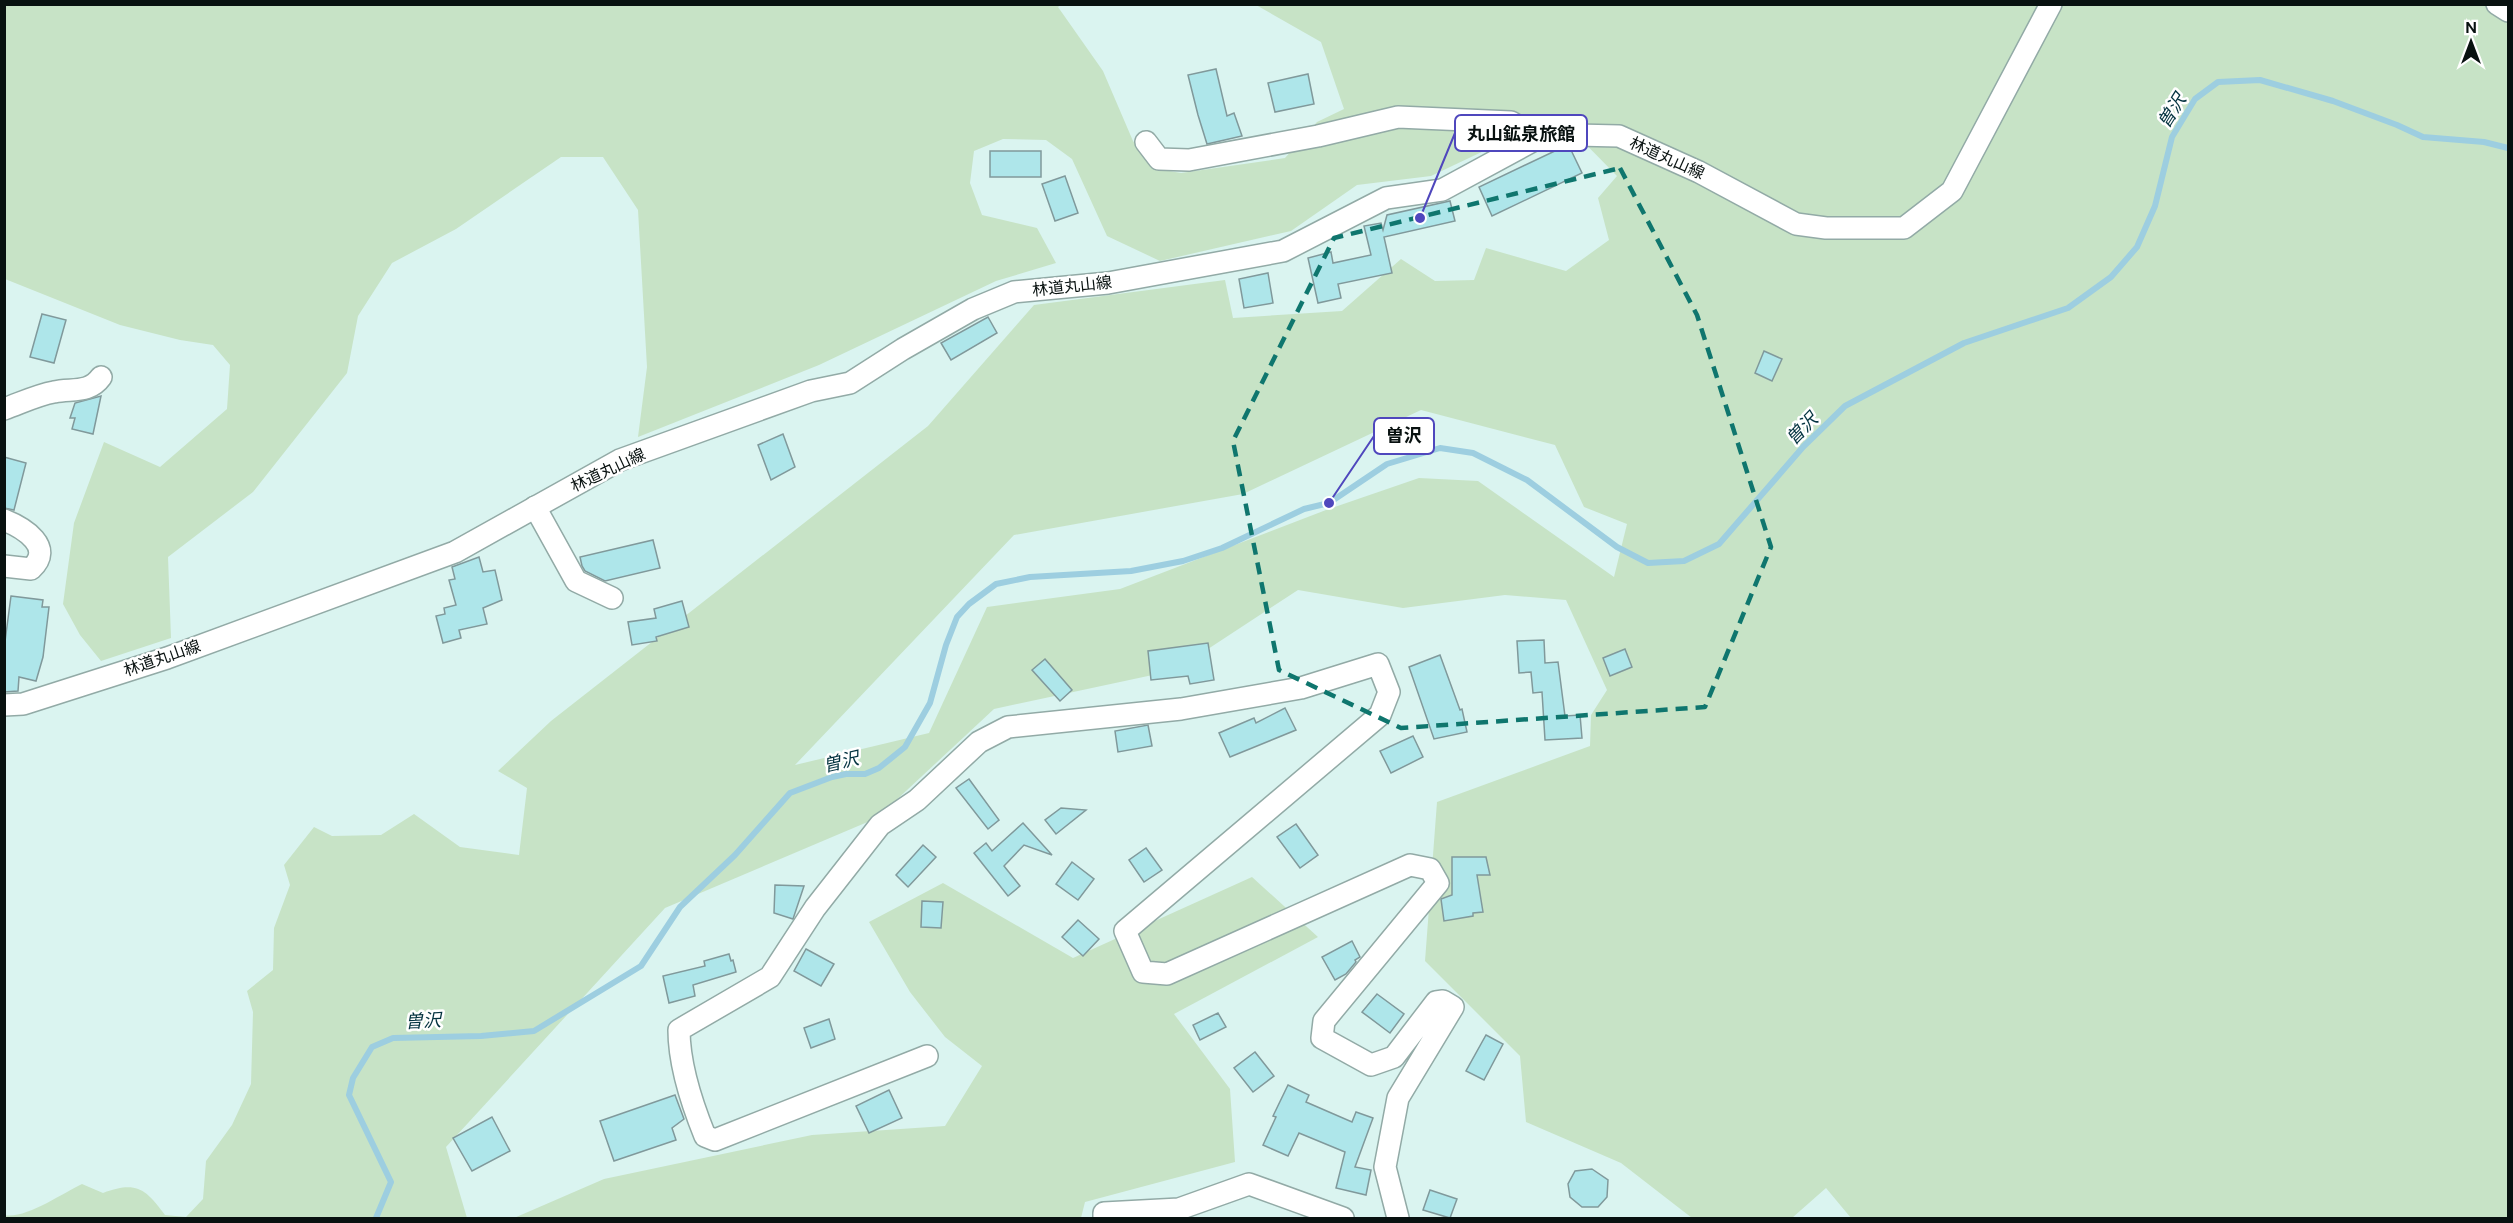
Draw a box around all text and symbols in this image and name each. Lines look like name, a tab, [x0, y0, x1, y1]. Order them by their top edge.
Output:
north arrow	[2441, 12, 2501, 72]
text: N	[2465, 17, 2477, 38]
water label: 曽沢	[2152, 88, 2193, 133]
callout: 丸山鉱泉旅館	[1455, 115, 1587, 151]
text: 丸山鉱泉旅館	[1467, 122, 1575, 146]
street label: 林道丸山線	[1626, 132, 1708, 184]
street label: 林道丸山線	[1031, 271, 1113, 301]
water label: 曽沢	[1781, 406, 1825, 450]
callout: 曽沢	[1374, 418, 1434, 454]
text: 曽沢	[1386, 424, 1422, 448]
street label: 林道丸山線	[567, 444, 649, 496]
street label: 林道丸山線	[121, 635, 203, 681]
water label: 曽沢	[821, 746, 863, 778]
water label: 曽沢	[404, 1008, 444, 1034]

